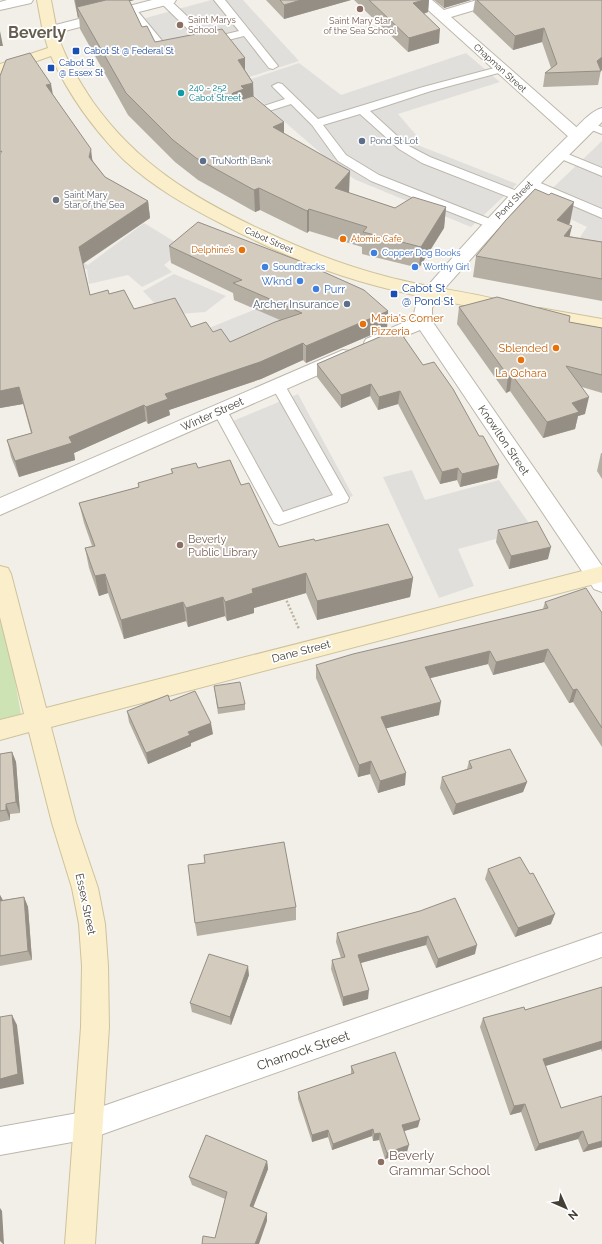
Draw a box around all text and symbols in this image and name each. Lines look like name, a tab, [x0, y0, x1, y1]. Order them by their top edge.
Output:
marker: Saint Mary Star of the Sea School	[355, 4, 365, 14]
place label: Saint Marys School	[188, 15, 237, 35]
place label: Saint Mary Star of the Sea School	[324, 16, 397, 36]
marker: Saint Marys School	[175, 20, 185, 30]
district label: Beverly	[8, 23, 66, 42]
street label: Chapman Street	[472, 42, 528, 94]
marker: Cabot St @ Federal St	[71, 46, 81, 56]
place label: Cabot St @ Federal St	[84, 46, 174, 56]
place label: Cabot St @ Essex St	[59, 58, 103, 78]
marker: Cabot St @ Essex St	[46, 63, 56, 73]
place label: 240 - 252 Cabot Street	[189, 83, 241, 103]
marker: 240 - 252 Cabot Street	[176, 88, 186, 98]
marker: Pond St Lot	[357, 136, 367, 146]
place label: Pond St Lot	[370, 136, 418, 146]
marker: TruNorth Bank	[198, 156, 208, 166]
place label: TruNorth Bank	[211, 156, 271, 166]
street label: Pond Street	[493, 179, 535, 221]
place label: Saint Mary Star of the Sea	[64, 190, 124, 210]
marker: Saint Mary Star of the Sea	[51, 195, 61, 205]
street label: Cabot Street	[243, 225, 295, 255]
marker: Atomic Cafe	[338, 234, 348, 244]
place label: Atomic Cafe	[351, 234, 403, 244]
place label: Delphine’s	[192, 245, 235, 255]
marker: Delphine’s	[237, 245, 247, 255]
marker: Copper Dog Books	[369, 248, 379, 258]
place label: Copper Dog Books	[382, 248, 461, 258]
marker: Soundtracks	[260, 262, 270, 272]
place label: Soundtracks	[273, 262, 326, 272]
marker: Worthy Girl	[410, 262, 420, 272]
place label: Worthy Girl	[423, 262, 470, 272]
place label: Wknd	[261, 275, 292, 288]
marker: Wknd	[295, 276, 305, 286]
place label: Cabot St @ Pond St	[402, 282, 454, 308]
place label: Purr	[324, 283, 345, 296]
marker: Purr	[311, 284, 321, 294]
marker: Cabot St @ Pond St	[389, 289, 399, 299]
place label: Archer Insurance	[253, 298, 340, 311]
marker: Archer Insurance	[342, 299, 352, 309]
place label: Maria's Corner Pizzeria	[371, 312, 444, 338]
marker: Maria's Corner Pizzeria	[358, 319, 368, 329]
place label: Sblended	[499, 342, 548, 355]
marker: Sblended	[551, 343, 561, 353]
marker: La Qchara	[516, 355, 526, 365]
place label: La Qchara	[495, 367, 547, 380]
street label: Winter Street	[179, 395, 246, 434]
street label: Knowlton Street	[475, 403, 532, 478]
place label: Beverly Public Library	[188, 533, 258, 559]
marker: Beverly Public Library	[175, 540, 185, 550]
street label: Dane Street	[270, 637, 332, 666]
street label: Essex Street	[73, 872, 98, 936]
street label: Charnock Street	[255, 1027, 352, 1073]
place label: Beverly Grammar School	[389, 1148, 491, 1178]
marker: Beverly Grammar School	[376, 1157, 386, 1167]
north arrow	[546, 1188, 586, 1228]
text: N	[565, 1207, 580, 1222]

